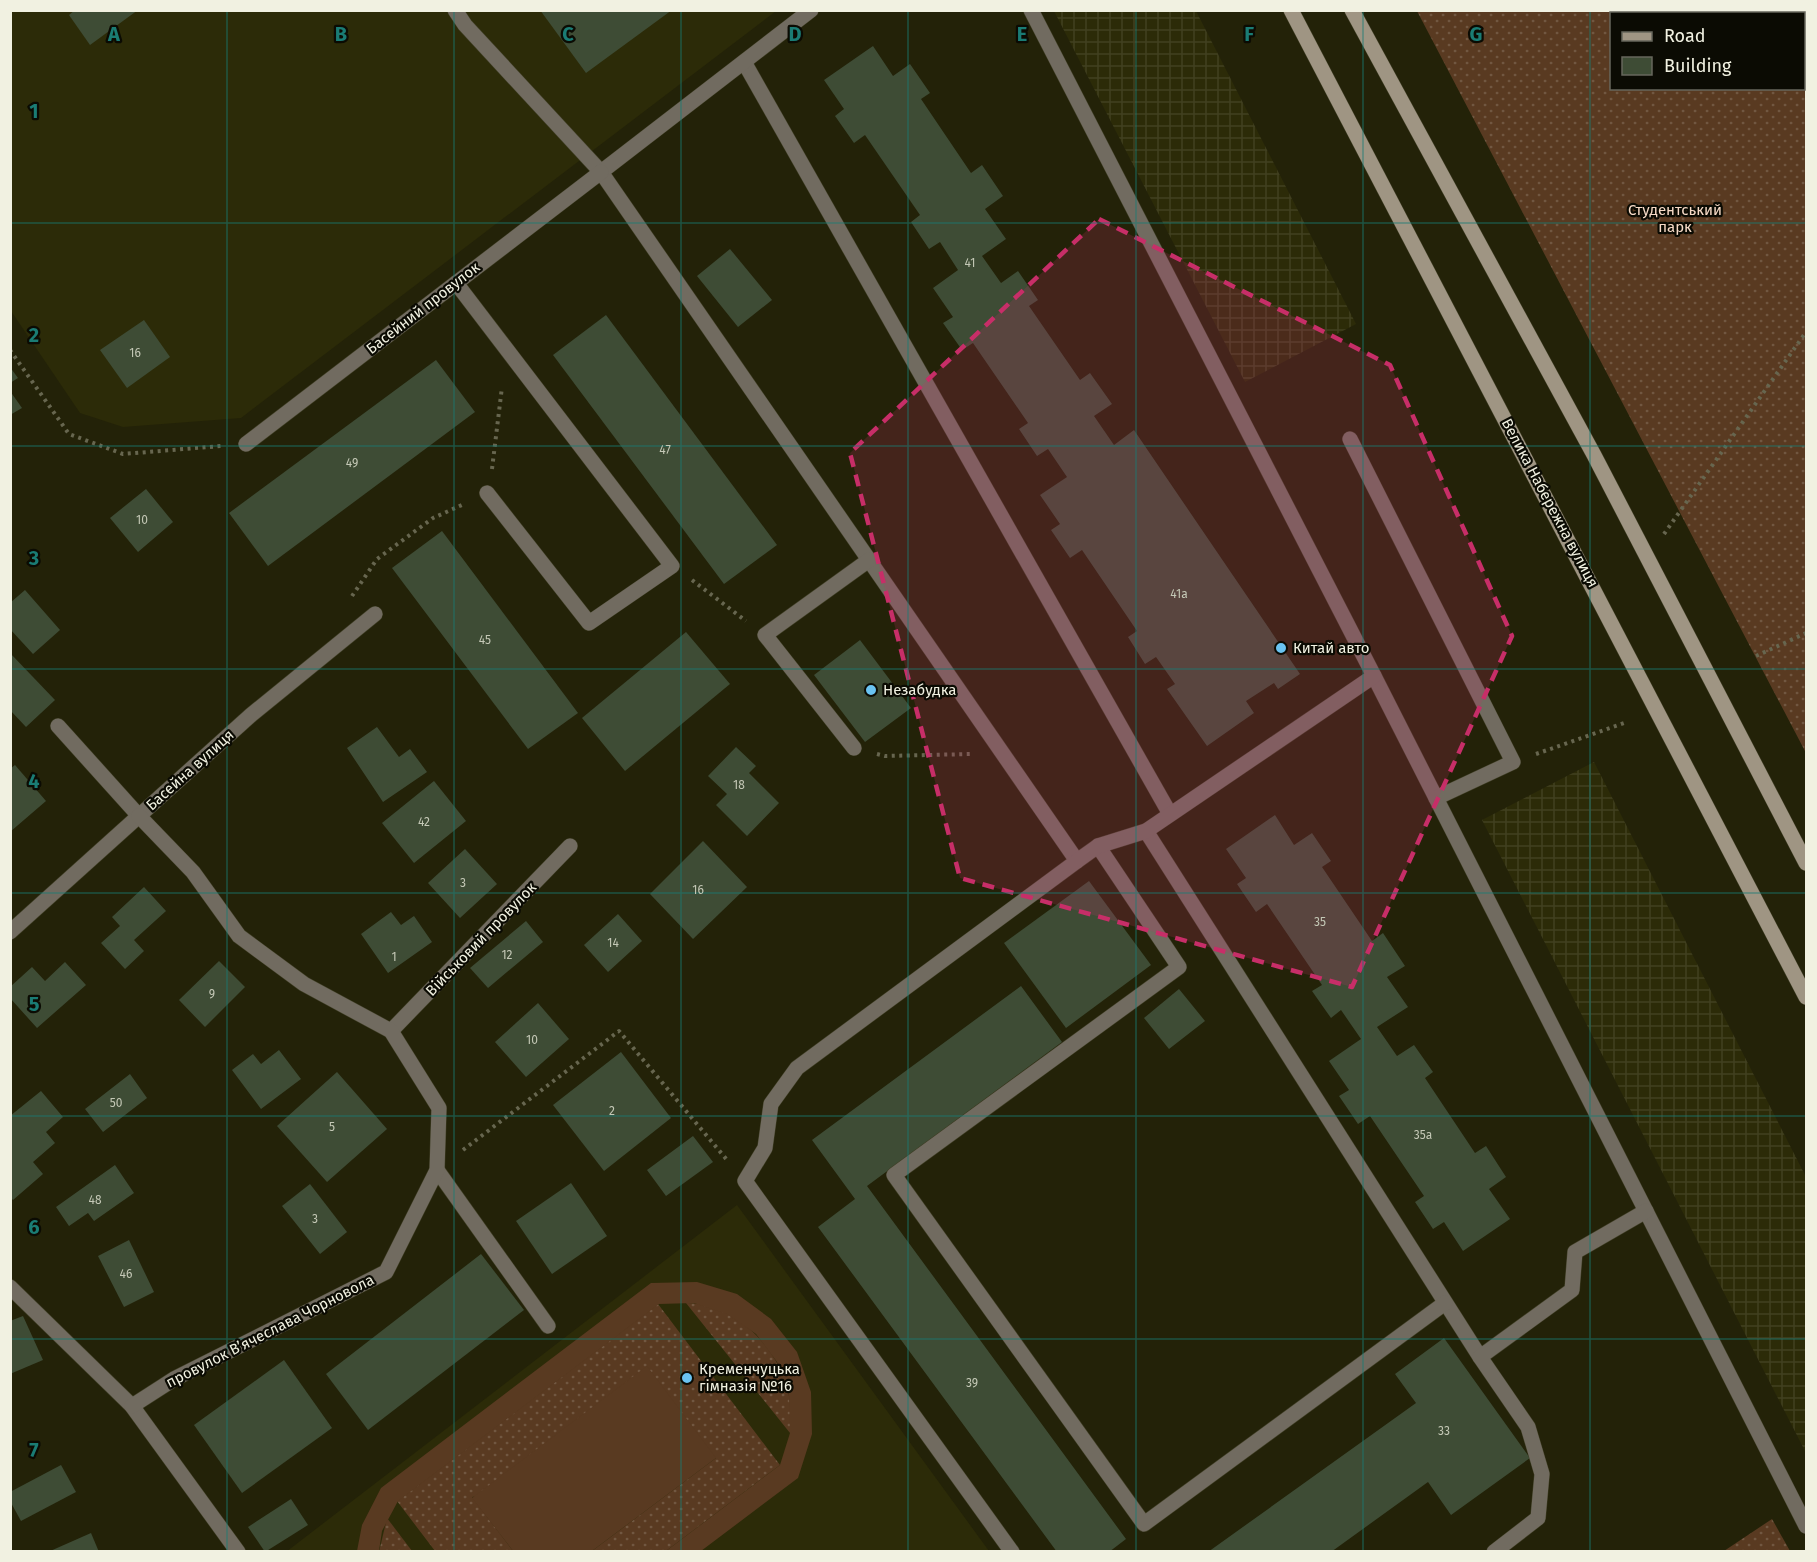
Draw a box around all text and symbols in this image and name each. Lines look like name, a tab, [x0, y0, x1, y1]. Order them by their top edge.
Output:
legend	[1610, 12, 1805, 90]
text: A	[107, 22, 121, 46]
text: B	[335, 22, 347, 46]
text: C	[562, 22, 574, 46]
text: D	[788, 22, 802, 46]
text: E	[1017, 22, 1027, 46]
text: F	[1244, 22, 1254, 46]
text: G	[1470, 22, 1482, 46]
text: Road	[1664, 25, 1706, 47]
text: Building	[1664, 55, 1732, 77]
text: 1	[29, 99, 39, 123]
park label: Студентський парк	[1628, 201, 1722, 236]
house number: 41	[965, 256, 975, 270]
street label: Басейний провулок	[363, 258, 483, 358]
text: 2	[29, 323, 39, 347]
house number: 16	[129, 346, 141, 360]
street label: Велика Набережна вулиця	[1498, 416, 1602, 590]
house number: 47	[659, 443, 671, 457]
house number: 49	[346, 456, 358, 470]
house number: 10	[136, 513, 148, 527]
text: 3	[28, 546, 39, 570]
house number: 41а	[1170, 587, 1188, 601]
house number: 45	[479, 633, 491, 647]
place label: Китай авто	[1293, 639, 1370, 657]
marker: Китай авто	[1274, 641, 1288, 655]
place label: Незабудка	[883, 681, 956, 699]
marker: Незабудка	[864, 683, 878, 697]
street label: Басейна вулиця	[142, 726, 238, 814]
text: 4	[28, 769, 40, 793]
house number: 18	[733, 778, 745, 792]
house number: 42	[418, 815, 430, 829]
house number: 3	[460, 876, 466, 890]
street label: Військовий провулок	[422, 878, 540, 1000]
house number: 16	[692, 883, 704, 897]
house number: 35	[1314, 915, 1326, 929]
house number: 14	[607, 936, 619, 950]
house number: 12	[501, 948, 513, 962]
house number: 1	[391, 950, 397, 964]
house number: 9	[209, 987, 215, 1001]
text: 5	[29, 992, 40, 1016]
house number: 10	[526, 1033, 538, 1047]
house number: 50	[110, 1096, 123, 1110]
house number: 2	[609, 1104, 615, 1118]
house number: 5	[329, 1120, 335, 1134]
house number: 35а	[1414, 1128, 1432, 1142]
house number: 48	[89, 1193, 102, 1207]
house number: 3	[312, 1212, 318, 1226]
text: 6	[28, 1215, 40, 1239]
house number: 46	[120, 1267, 132, 1281]
street label: провулок Вʼячеслава Чорновола	[163, 1271, 377, 1391]
place label: Кременчуцька гімназія №16	[699, 1360, 800, 1395]
marker: Кременчуцька гімназія №16	[680, 1371, 694, 1385]
house number: 39	[966, 1376, 978, 1390]
house number: 33	[1438, 1424, 1450, 1438]
text: 7	[29, 1438, 39, 1462]

